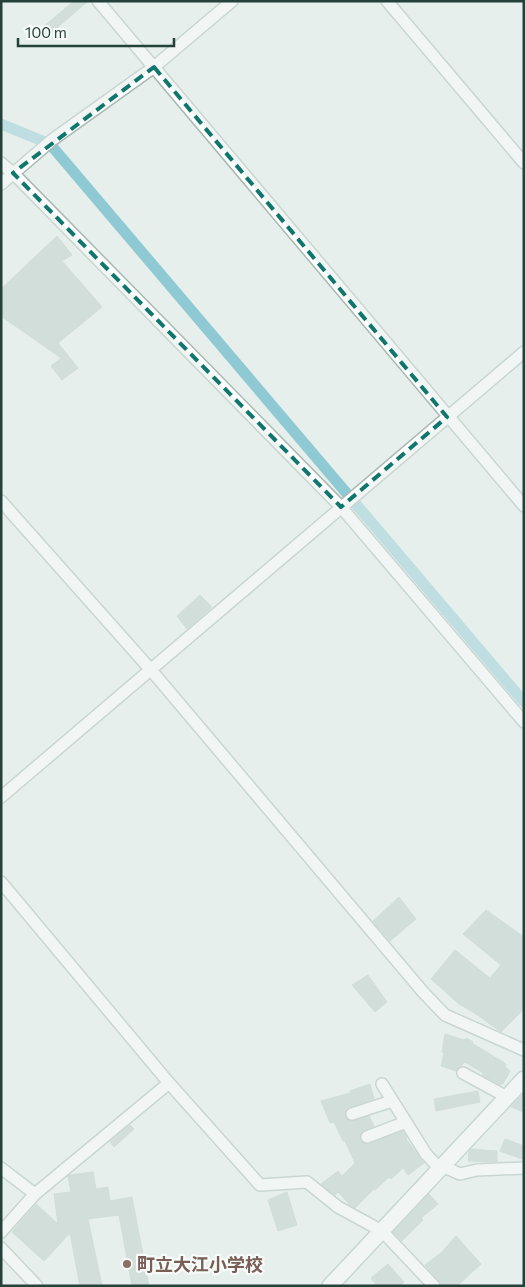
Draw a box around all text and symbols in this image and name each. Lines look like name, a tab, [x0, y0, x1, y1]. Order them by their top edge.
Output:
scale bar	[18, 15, 174, 47]
text: 100 m	[25, 23, 67, 41]
place label: 町立大江小学校	[137, 1253, 263, 1275]
marker: 町立大江小学校	[121, 1258, 133, 1270]

